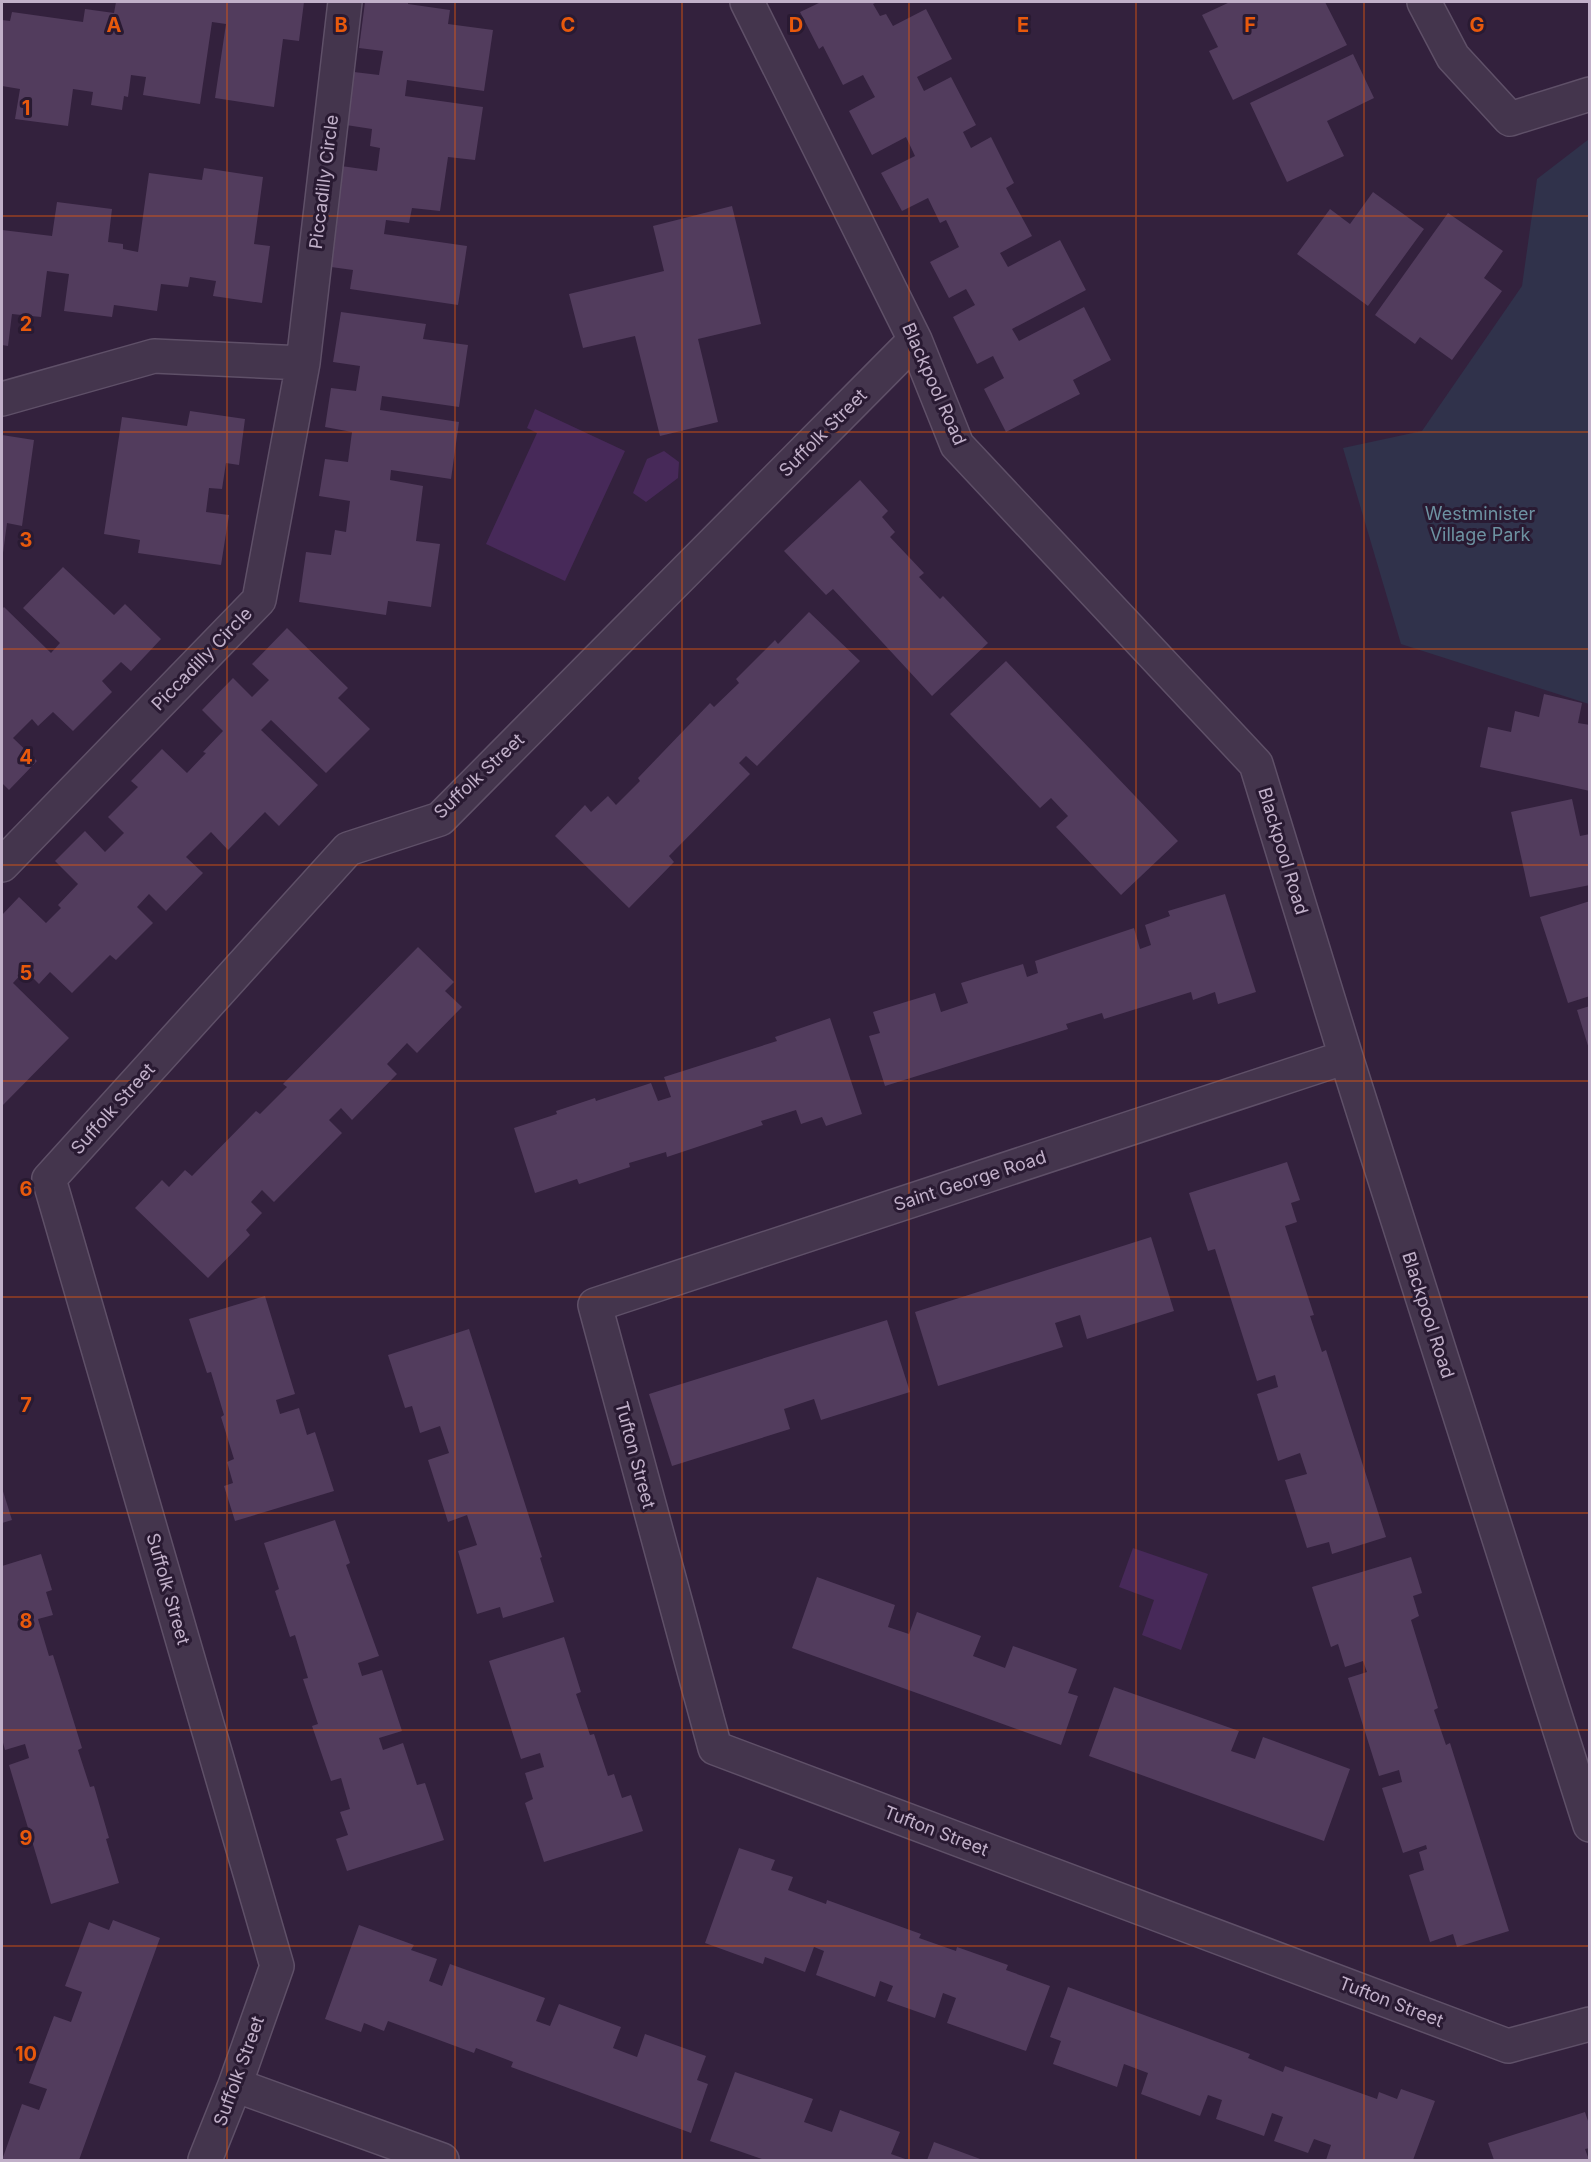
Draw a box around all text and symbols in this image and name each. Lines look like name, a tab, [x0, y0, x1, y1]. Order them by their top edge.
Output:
text: A	[107, 13, 122, 37]
text: B	[334, 13, 348, 37]
text: C	[561, 13, 575, 37]
text: D	[789, 13, 803, 37]
text: E	[1017, 13, 1029, 37]
text: F	[1244, 13, 1256, 37]
text: G	[1469, 13, 1485, 37]
text: 1	[22, 96, 30, 120]
street label: Piccadilly Circle	[305, 114, 342, 250]
text: 2	[20, 312, 32, 336]
street label: Blackpool Road	[898, 319, 971, 448]
street label: Suffolk Street	[775, 384, 871, 481]
park label: Westminister Village Park	[1425, 503, 1535, 545]
text: 3	[20, 528, 32, 552]
street label: Piccadilly Circle	[147, 603, 256, 715]
street label: Suffolk Street	[429, 729, 528, 823]
text: 4	[19, 745, 33, 769]
street label: Blackpool Road	[1254, 785, 1313, 917]
text: 5	[20, 961, 32, 985]
street label: Suffolk Street	[66, 1059, 159, 1158]
street label: Saint George Road	[891, 1146, 1049, 1215]
text: 6	[20, 1177, 33, 1201]
street label: Blackpool Road	[1398, 1249, 1459, 1381]
text: 7	[20, 1393, 32, 1417]
street label: Tufton Street	[611, 1399, 660, 1511]
street label: Suffolk Street	[143, 1531, 194, 1647]
text: 8	[19, 1609, 33, 1633]
street label: Tufton Street	[881, 1801, 991, 1860]
text: 9	[20, 1826, 33, 1850]
street label: Tufton Street	[1336, 1972, 1446, 2031]
street label: Suffolk Street	[209, 2013, 268, 2129]
text: 10	[15, 2042, 37, 2066]

